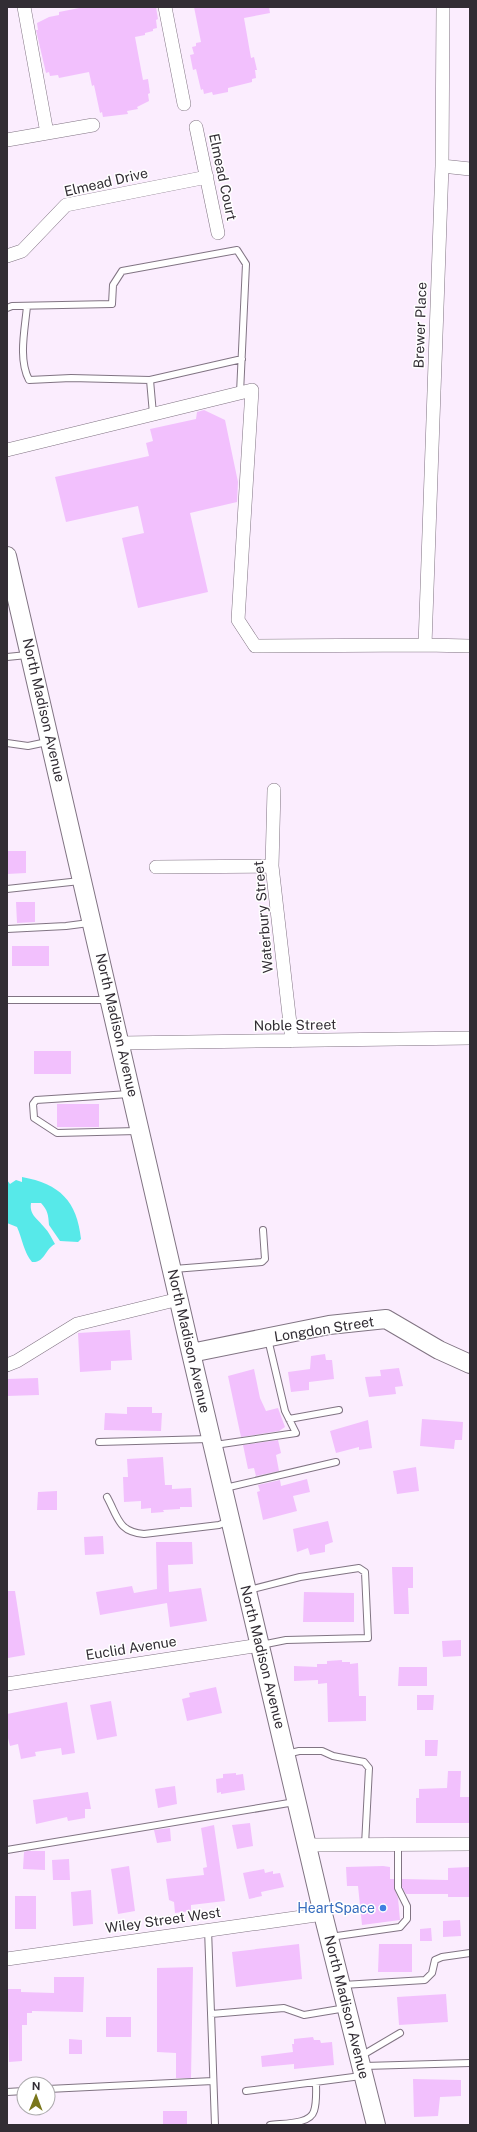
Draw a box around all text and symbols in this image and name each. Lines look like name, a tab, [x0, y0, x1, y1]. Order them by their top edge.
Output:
street label: Elmead Court	[206, 132, 240, 222]
street label: Elmead Drive	[62, 165, 150, 199]
street label: Brewer Place	[410, 281, 430, 369]
street label: North Madison Avenue	[20, 637, 68, 784]
street label: Waterbury Street	[250, 860, 276, 974]
street label: North Madison Avenue	[93, 952, 141, 1099]
street label: Noble Street	[253, 1016, 337, 1034]
street label: North Madison Avenue	[165, 1268, 213, 1415]
street label: Longdon Street	[273, 1313, 375, 1345]
street label: North Madison Avenue	[237, 1584, 289, 1730]
street label: Euclid Avenue	[84, 1633, 178, 1663]
place label: HeartSpace	[297, 1900, 375, 1916]
marker: HeartSpace	[378, 1903, 388, 1913]
street label: Wiley Street West	[104, 1904, 222, 1936]
street label: North Madison Avenue	[321, 1934, 373, 2080]
north arrow	[16, 2076, 56, 2116]
text: N	[32, 2080, 41, 2092]

